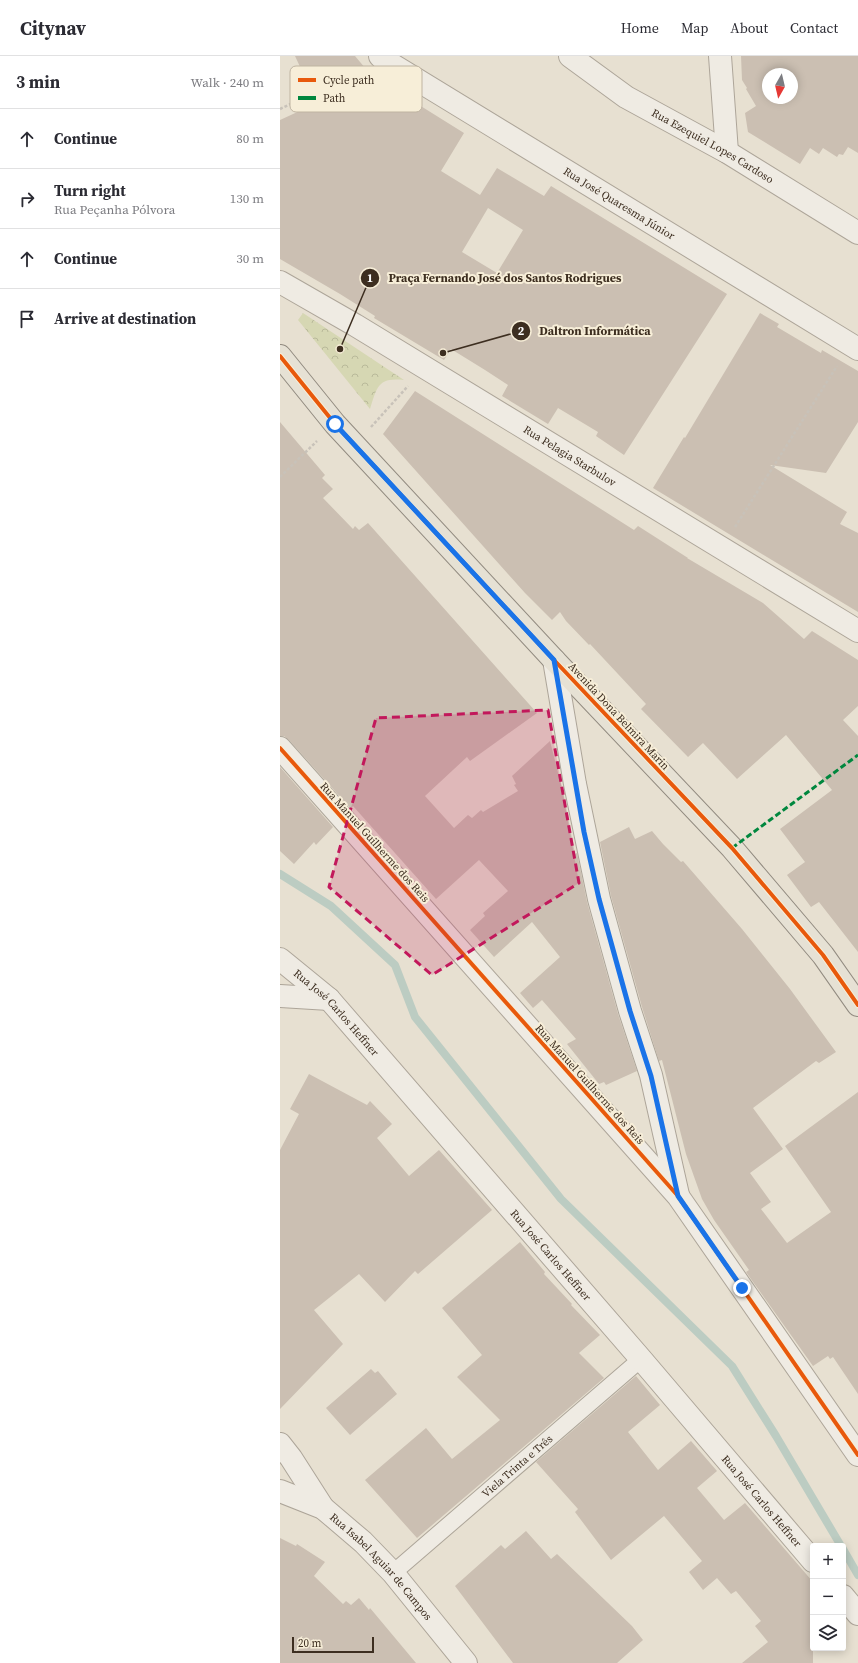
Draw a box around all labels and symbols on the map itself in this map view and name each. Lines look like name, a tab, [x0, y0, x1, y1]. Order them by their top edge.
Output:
legend	[290, 66, 422, 112]
north arrow	[762, 68, 798, 104]
text: Cycle path	[323, 73, 375, 88]
text: Path	[323, 91, 346, 106]
street label: Rua Ezequiel Lopes Cardoso	[649, 105, 776, 187]
street label: Rua José Quaresma Júnior	[560, 164, 678, 244]
callout: Praça Fernando José dos Santos Rodrigues	[360, 266, 629, 290]
text: 1	[367, 270, 373, 286]
text: Praça Fernando José dos Santos Rodrigues	[388, 270, 622, 286]
callout: Daltron Informática	[511, 319, 659, 343]
text: 2	[518, 323, 525, 339]
text: Daltron Informática	[539, 323, 651, 339]
route start	[326, 415, 344, 433]
street label: Rua Pelagia Starbulov	[520, 422, 619, 490]
street label: Avenida Dona Belmira Marin	[565, 659, 673, 774]
street label: Rua Manuel Guilherme dos Reis	[317, 779, 433, 906]
street label: Rua José Carlos Heffner	[290, 966, 382, 1060]
street label: Rua Manuel Guilherme dos Reis	[532, 1021, 648, 1148]
street label: Rua José Carlos Heffner	[507, 1206, 595, 1304]
route end	[733, 1279, 751, 1297]
street label: Viela Trinta e Três	[479, 1431, 556, 1501]
street label: Rua José Carlos Heffner	[718, 1452, 805, 1551]
street label: Rua Isabel Aguiar de Campos	[326, 1510, 436, 1624]
scale bar	[292, 1635, 374, 1654]

